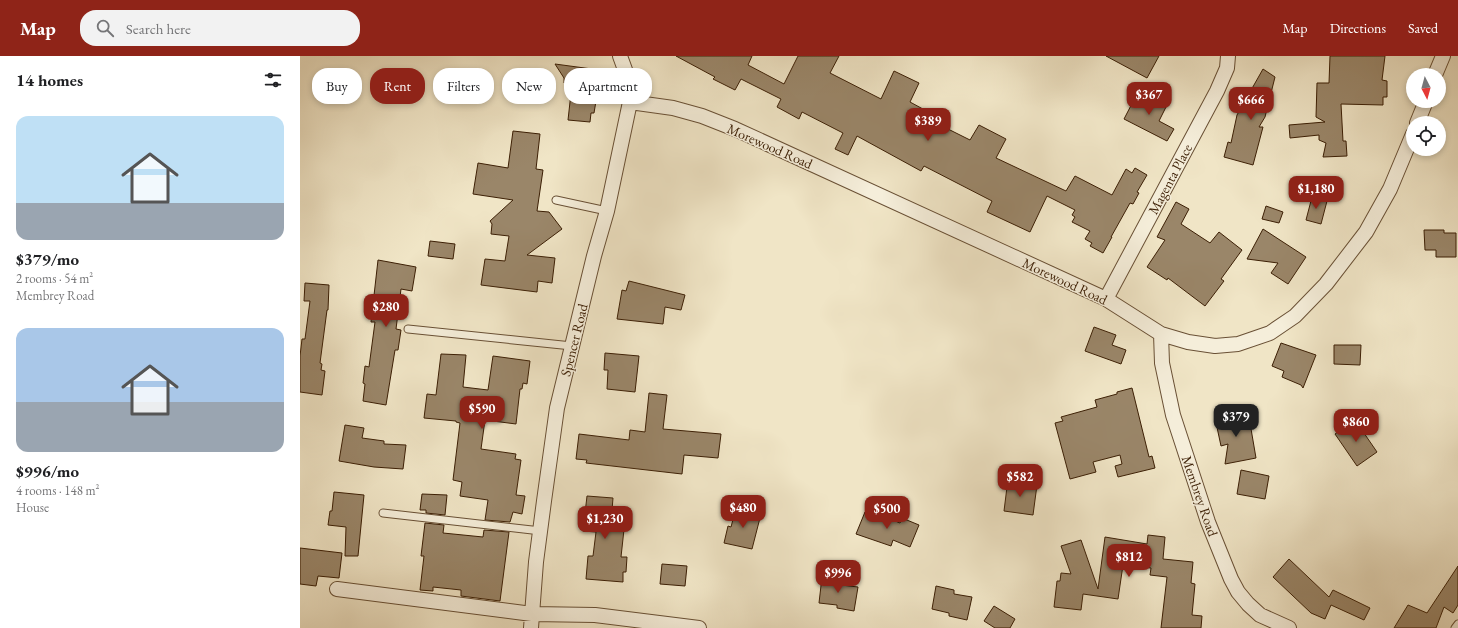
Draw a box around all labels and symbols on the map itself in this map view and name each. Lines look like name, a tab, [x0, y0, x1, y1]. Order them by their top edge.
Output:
north arrow	[1406, 68, 1446, 108]
pin: $367	[1125, 82, 1173, 116]
pin: $666	[1227, 87, 1275, 121]
pin: $389	[904, 108, 952, 142]
street label: Morewood Road	[724, 119, 816, 173]
street label: Magenta Place	[1144, 140, 1196, 217]
pin: $1,180	[1283, 176, 1349, 210]
street label: Morewood Road	[1020, 253, 1111, 309]
pin: $280	[362, 294, 410, 328]
street label: Spencer Road	[556, 301, 592, 378]
pin: $590	[458, 396, 506, 430]
pin: $379	[1212, 404, 1260, 438]
pin: $860	[1332, 409, 1380, 443]
street label: Membrey Road	[1178, 453, 1223, 540]
pin: $582	[996, 464, 1044, 498]
pin: $480	[719, 495, 767, 529]
pin: $500	[863, 496, 911, 530]
pin: $1,230	[572, 506, 638, 540]
pin: $812	[1105, 544, 1153, 578]
pin: $996	[814, 560, 862, 594]

